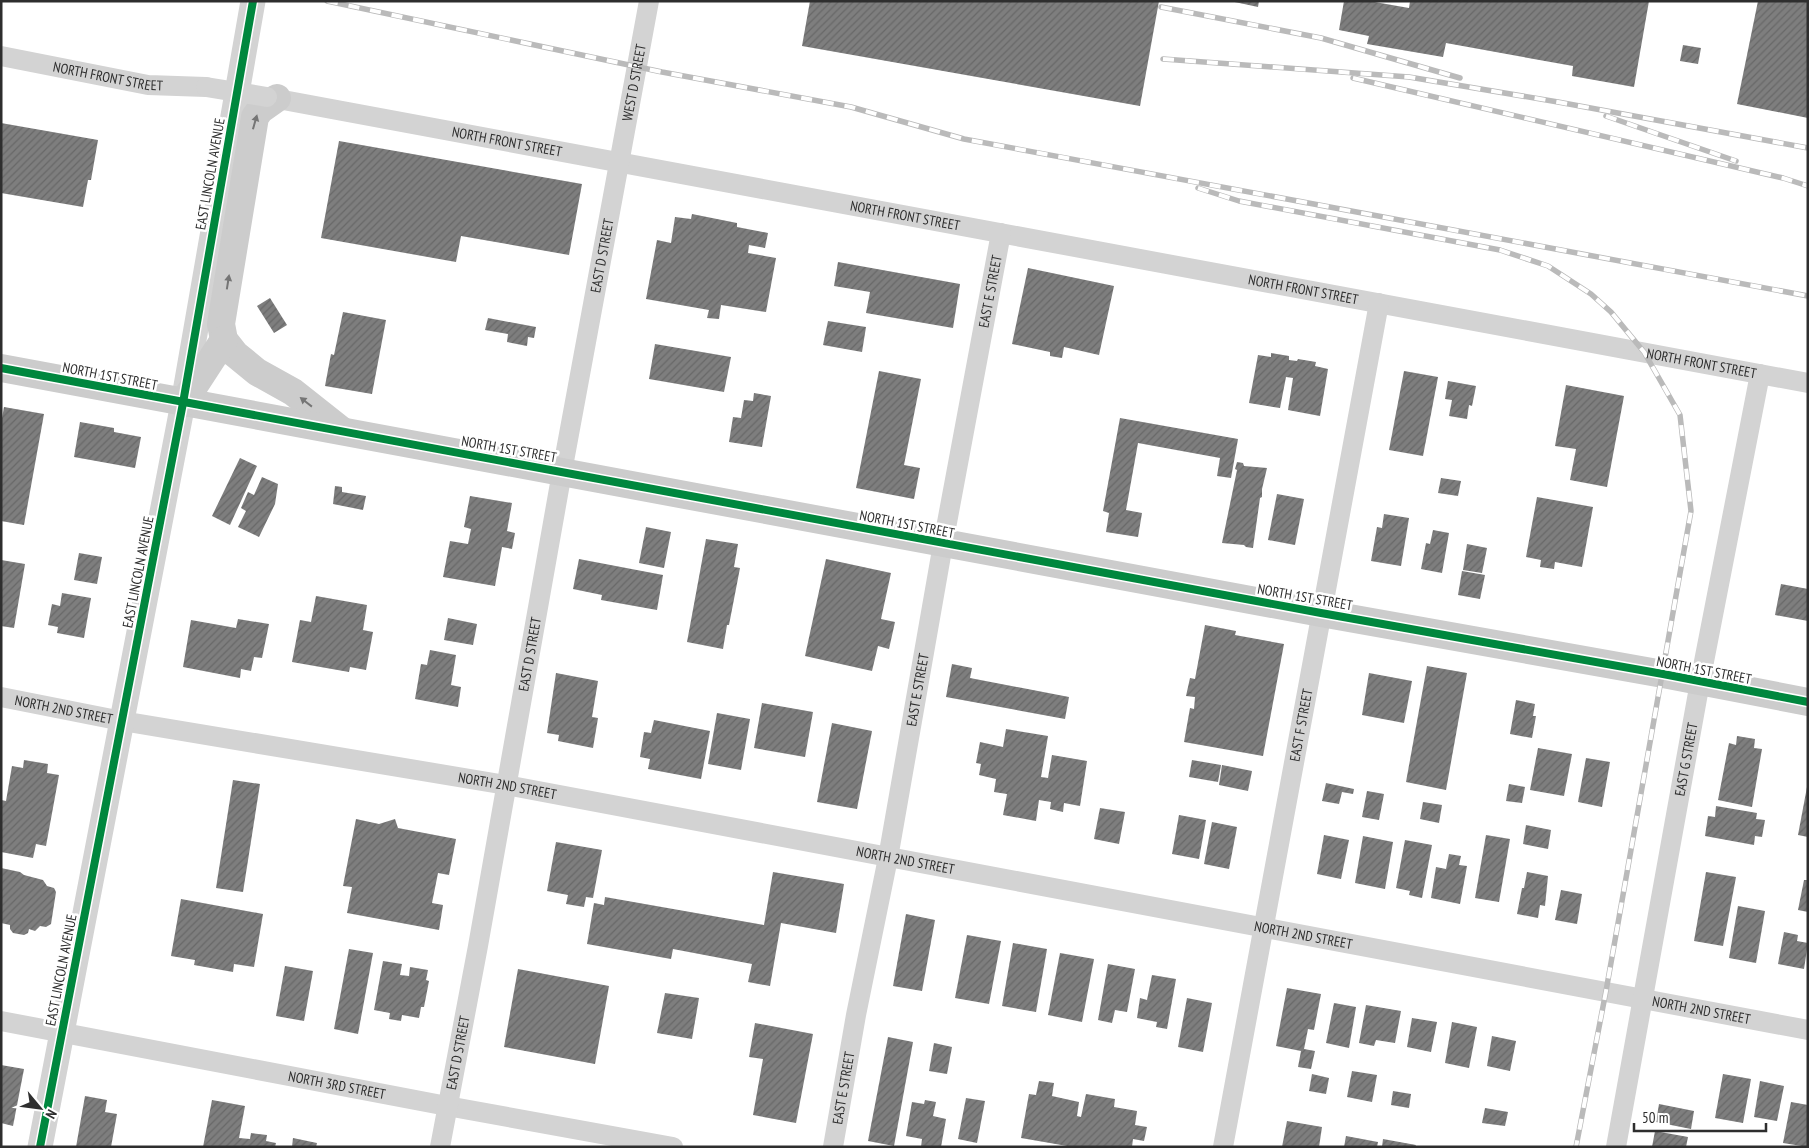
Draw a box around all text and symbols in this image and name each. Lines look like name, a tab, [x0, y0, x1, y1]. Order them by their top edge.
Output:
street label: WEST D STREET	[618, 42, 650, 122]
street label: NORTH FRONT STREET	[52, 57, 164, 95]
one-way arrow	[252, 114, 260, 129]
street label: EAST LINCOLN AVENUE	[191, 117, 229, 231]
street label: NORTH FRONT STREET	[450, 123, 564, 161]
street label: NORTH FRONT STREET	[849, 196, 962, 235]
street label: EAST D STREET	[586, 216, 618, 294]
street label: EAST E STREET	[975, 253, 1006, 329]
street label: NORTH FRONT STREET	[1247, 270, 1360, 308]
one-way arrow	[224, 274, 232, 290]
street label: NORTH FRONT STREET	[1645, 344, 1759, 382]
street label: NORTH 1ST STREET	[61, 358, 160, 394]
one-way arrow	[300, 397, 313, 408]
street label: NORTH 1ST STREET	[460, 432, 559, 466]
street label: NORTH 1ST STREET	[858, 506, 957, 542]
street label: EAST LINCOLN AVENUE	[118, 515, 158, 629]
street label: NORTH 1ST STREET	[1256, 580, 1355, 614]
street label: EAST D STREET	[514, 615, 545, 693]
street label: EAST E STREET	[902, 651, 933, 728]
street label: NORTH 1ST STREET	[1655, 652, 1754, 688]
street label: EAST F STREET	[1285, 687, 1317, 763]
street label: NORTH 2ND STREET	[13, 691, 115, 728]
street label: EAST G STREET	[1671, 720, 1702, 798]
street label: NORTH 2ND STREET	[457, 768, 559, 803]
street label: NORTH 2ND STREET	[855, 842, 957, 878]
street label: EAST LINCOLN AVENUE	[41, 913, 81, 1027]
street label: NORTH 2ND STREET	[1253, 917, 1355, 953]
street label: NORTH 2ND STREET	[1651, 992, 1753, 1028]
street label: EAST D STREET	[442, 1013, 474, 1091]
street label: EAST E STREET	[828, 1049, 859, 1126]
street label: NORTH 3RD STREET	[287, 1067, 388, 1103]
north arrow	[15, 1083, 65, 1133]
scale bar	[1634, 1100, 1766, 1132]
text: N	[42, 1107, 61, 1122]
text: 50 m	[1642, 1108, 1668, 1127]

